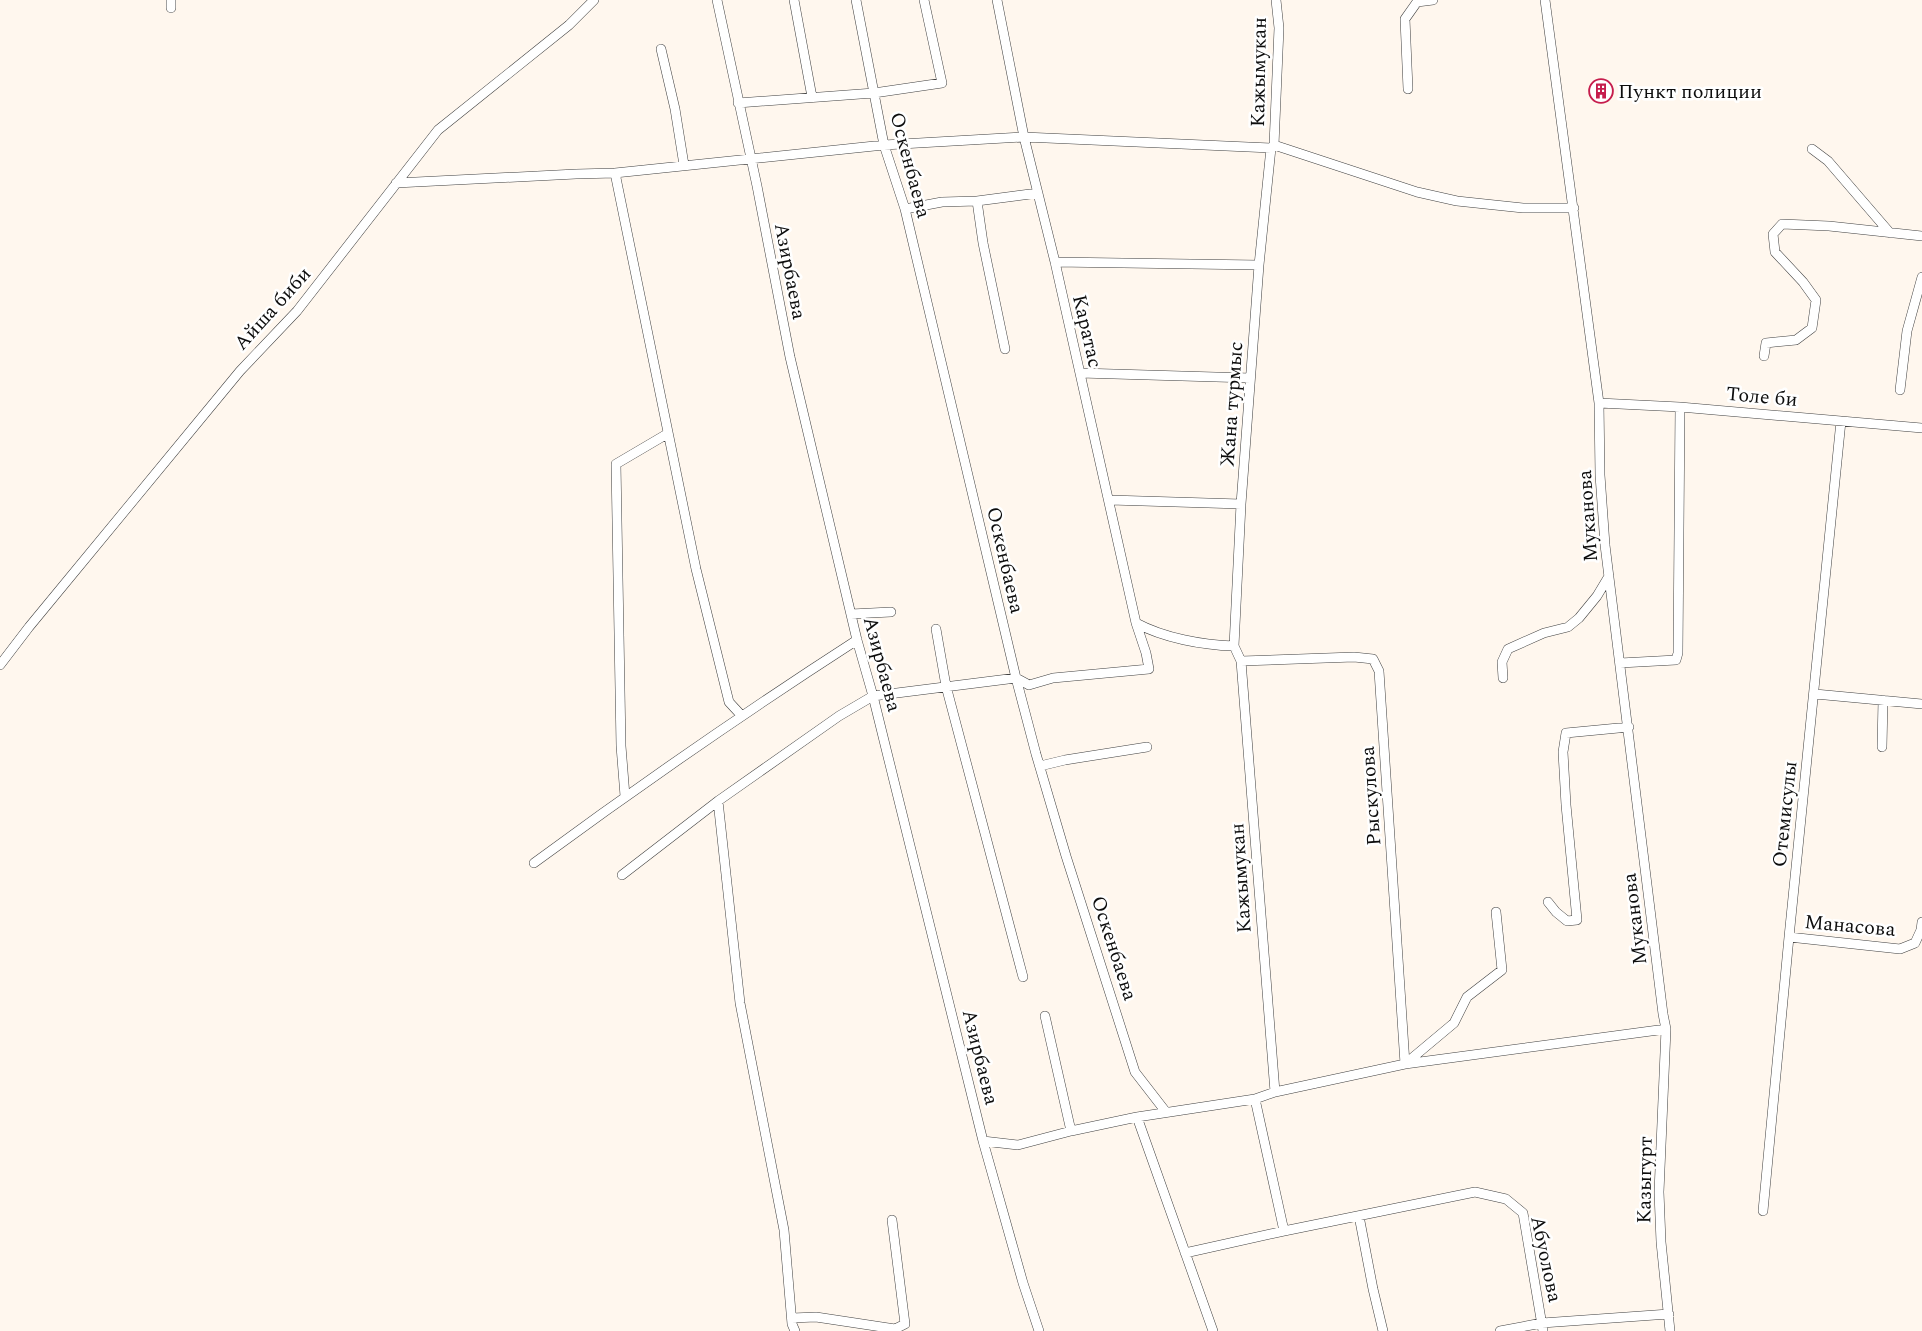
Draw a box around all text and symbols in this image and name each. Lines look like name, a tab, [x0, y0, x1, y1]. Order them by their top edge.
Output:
street label: Кажымукан	[1243, 17, 1275, 127]
place label: Пункт полиции	[1618, 77, 1762, 107]
building icon: Пункт полиции	[1588, 78, 1614, 104]
street label: Оскенбаева	[881, 109, 939, 222]
street label: Азирбаева	[766, 220, 814, 322]
street label: Айша биби	[227, 260, 319, 357]
street label: Каратас	[1064, 292, 1110, 371]
street label: Жана турмыс	[1213, 340, 1251, 468]
street label: Толе би	[1725, 379, 1799, 415]
street label: Муканова	[1570, 469, 1606, 563]
street label: Оскенбаева	[978, 504, 1032, 617]
street label: Азирбаева	[855, 613, 909, 716]
street label: Рыскулова	[1353, 745, 1389, 847]
street label: Отемисулы	[1765, 760, 1805, 869]
street label: Кажымукан	[1222, 822, 1260, 934]
street label: Муканова	[1614, 871, 1656, 967]
street label: Оскенбаева	[1083, 892, 1145, 1005]
street label: Манасова	[1803, 907, 1897, 945]
street label: Азирбаева	[954, 1006, 1006, 1108]
street label: Казыгурт	[1629, 1136, 1661, 1224]
street label: Абуолова	[1522, 1213, 1570, 1305]

